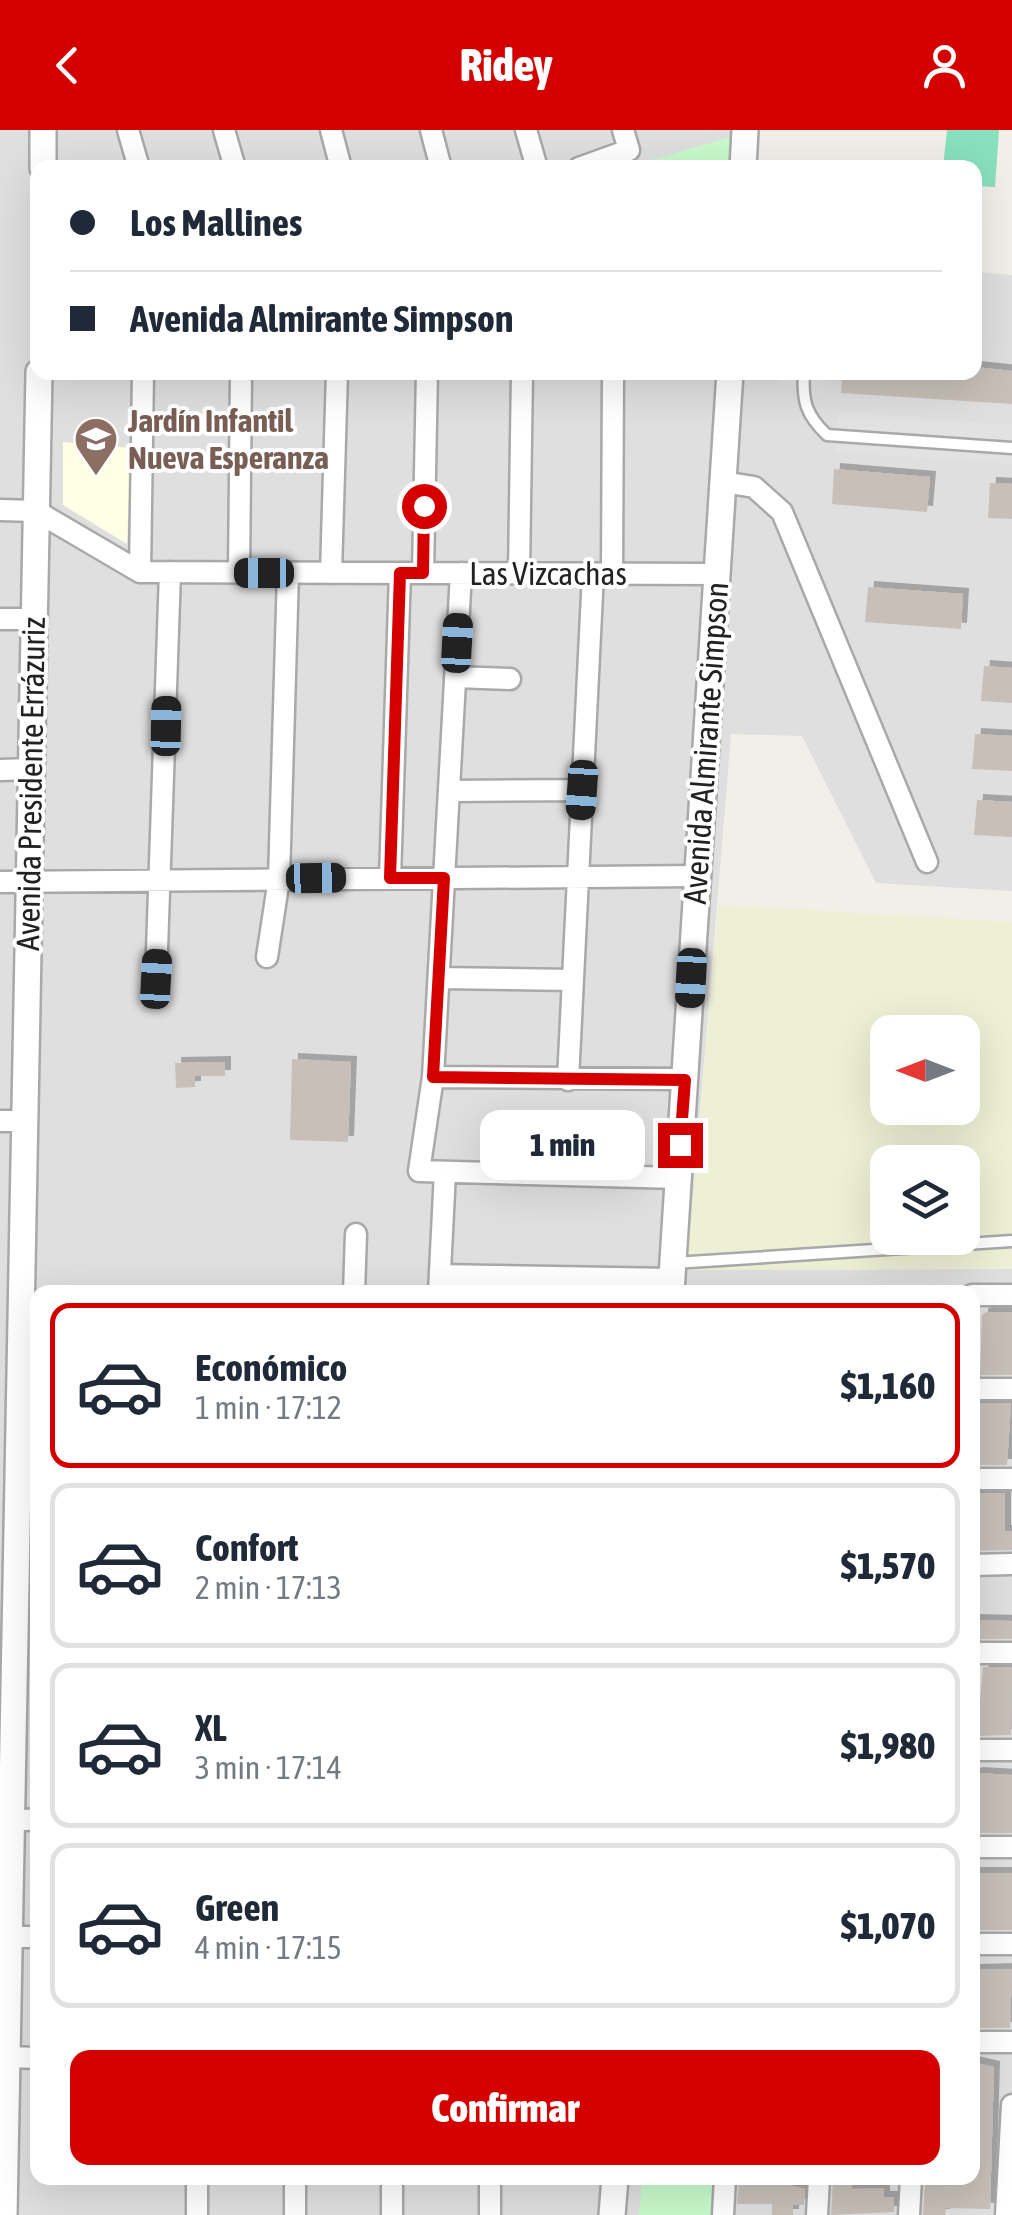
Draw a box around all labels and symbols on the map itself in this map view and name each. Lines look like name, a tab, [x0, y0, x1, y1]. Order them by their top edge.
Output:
place label: Jardín Infantil Nueva Esperanza	[127, 402, 329, 476]
school or university icon: Jardín Infantil Nueva Esperanza	[73, 416, 119, 477]
route start	[402, 484, 447, 529]
street label: Las Vizcachas	[469, 555, 627, 592]
car	[234, 558, 294, 588]
street label: Avenida Almirante Simpson	[676, 581, 735, 905]
car	[440, 612, 474, 674]
street label: Avenida Presidente Errázuriz	[9, 616, 52, 951]
car	[150, 696, 182, 756]
car	[565, 759, 599, 821]
car	[286, 862, 346, 894]
car	[674, 947, 708, 1009]
car	[139, 948, 173, 1010]
north arrow	[870, 1015, 980, 1125]
callout: 1 min	[480, 1110, 645, 1180]
route end	[658, 1123, 703, 1168]

